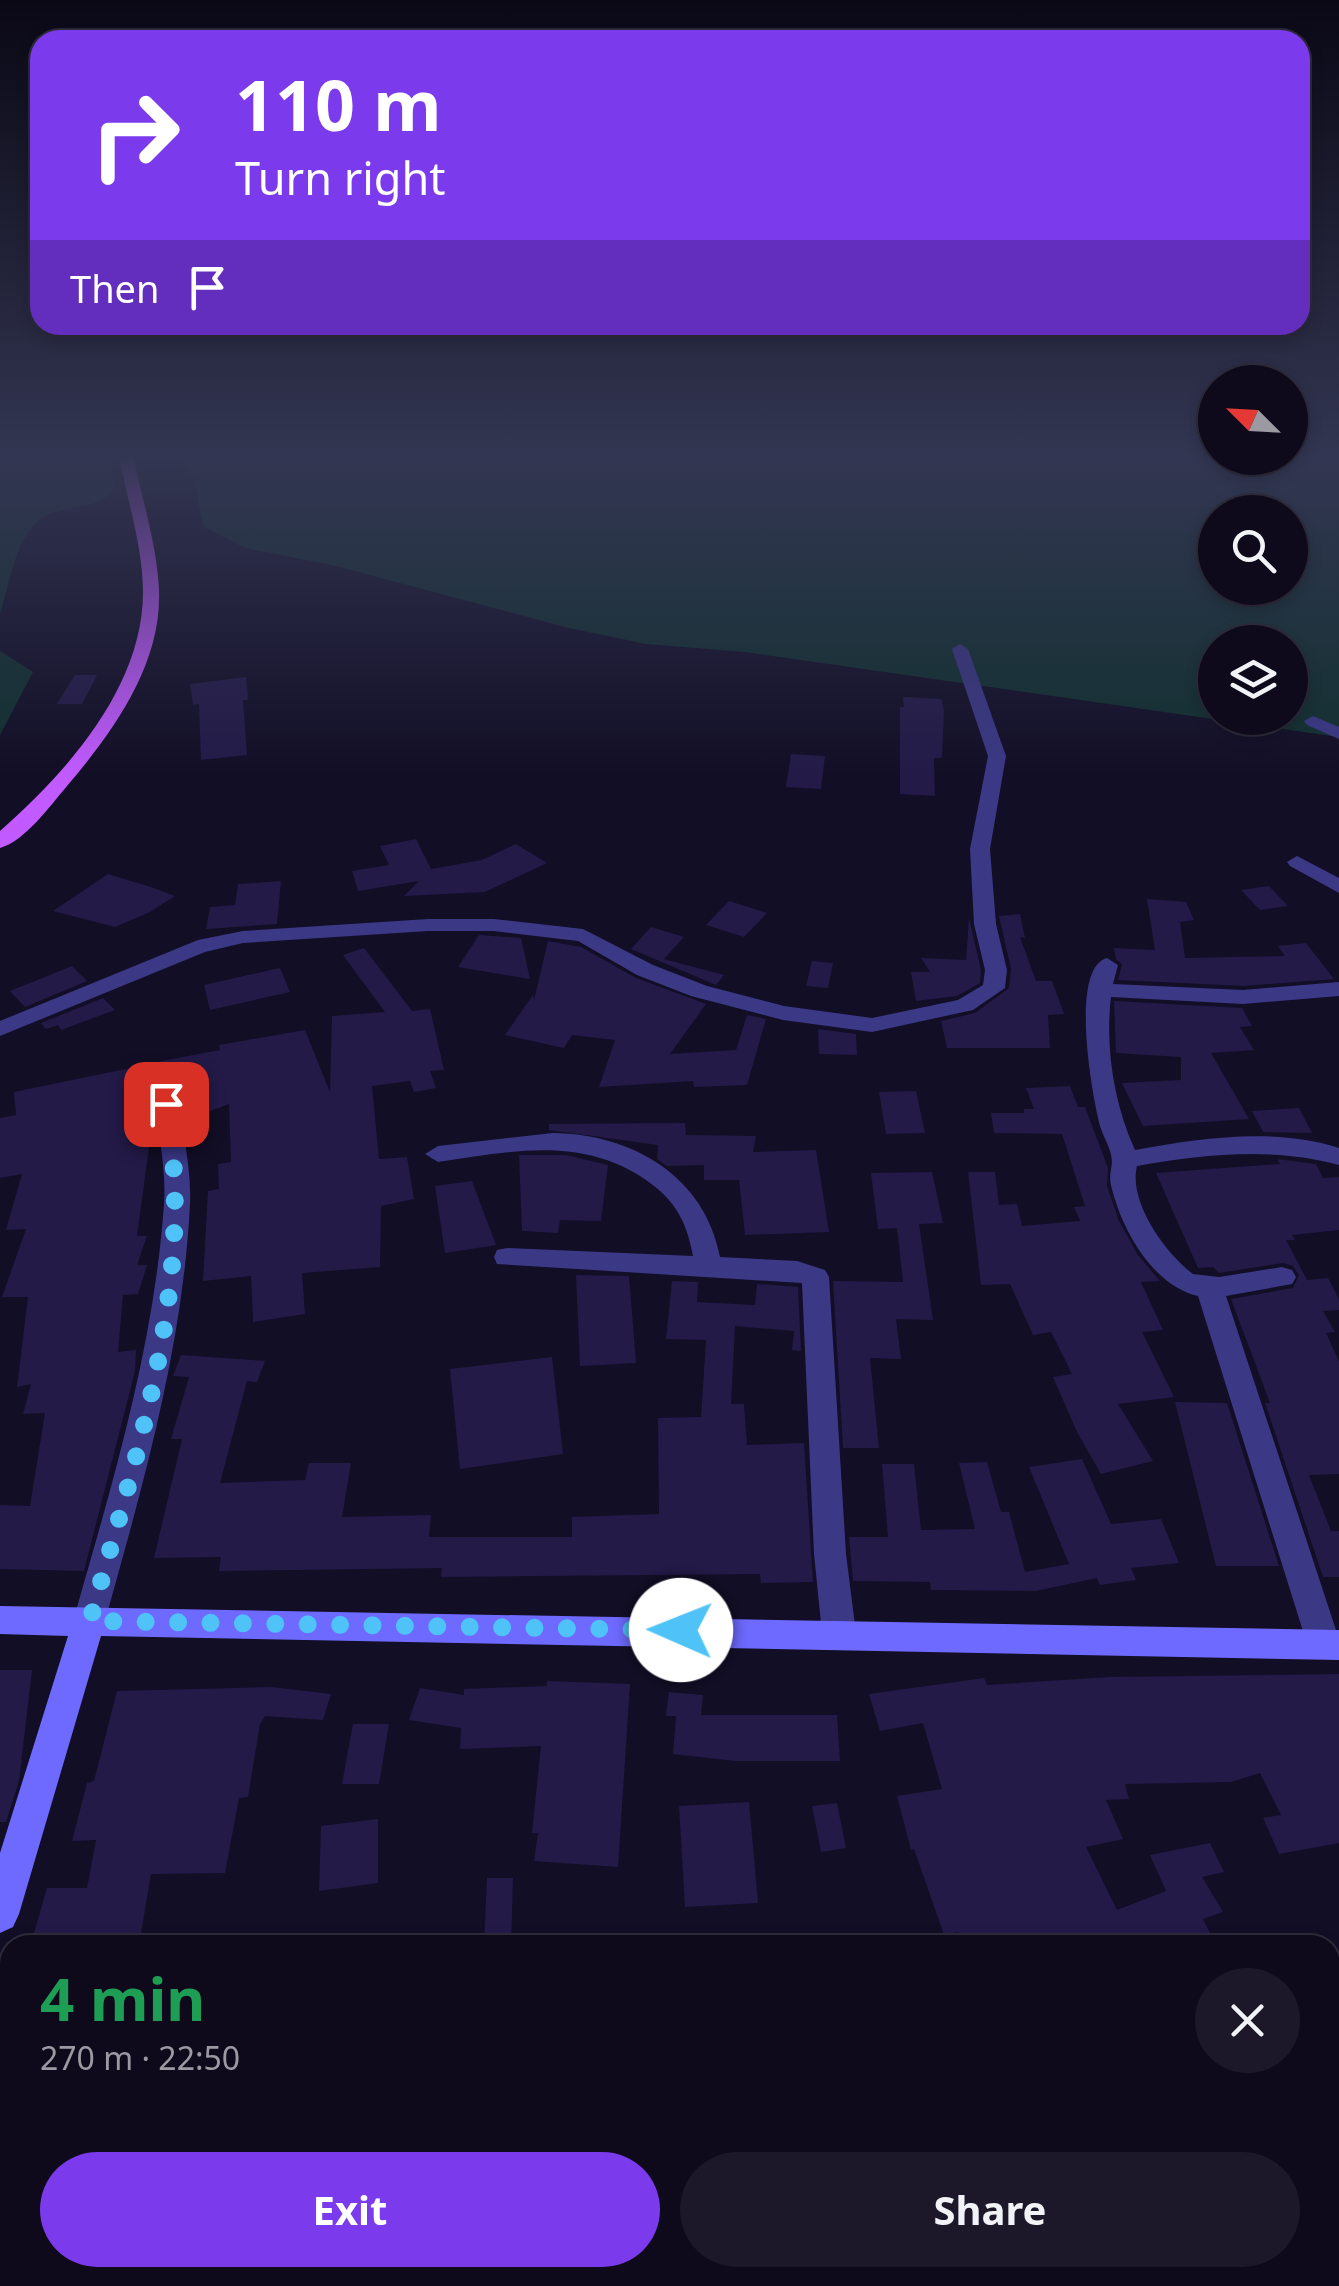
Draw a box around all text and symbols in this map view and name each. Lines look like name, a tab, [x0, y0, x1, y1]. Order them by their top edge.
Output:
text: 110 m	[235, 56, 442, 152]
icon: right	[70, 70, 200, 200]
text: Turn right	[235, 147, 446, 208]
icon: arrive	[180, 260, 235, 315]
text: Then	[70, 262, 160, 314]
north arrow	[1198, 365, 1308, 475]
map controls	[1198, 365, 1308, 735]
button: search	[1198, 495, 1308, 605]
button: layers	[1198, 625, 1308, 735]
pin	[124, 1062, 209, 1147]
icon: arrive	[139, 1077, 194, 1132]
position arrow	[629, 1578, 733, 1682]
text: 4 min	[40, 1957, 205, 2039]
button: close	[1195, 1968, 1300, 2073]
text: 270 m · 22:50	[40, 2036, 240, 2079]
button: Exit	[40, 2152, 660, 2267]
button: Share	[680, 2152, 1300, 2267]

